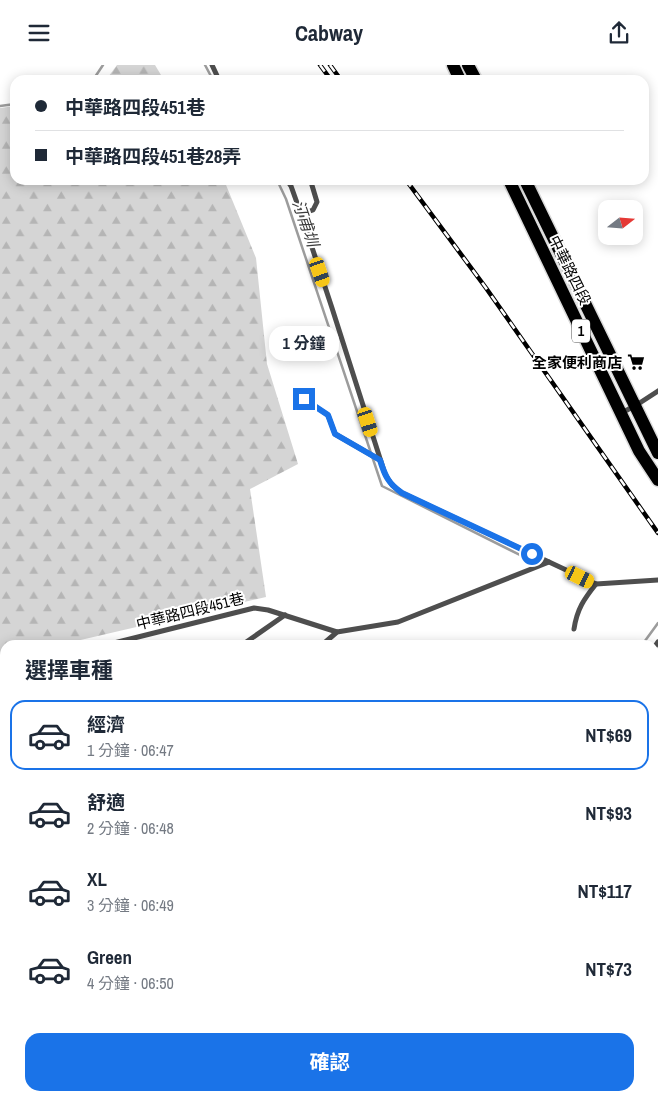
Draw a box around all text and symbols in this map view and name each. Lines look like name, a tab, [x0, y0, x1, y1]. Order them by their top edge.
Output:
text: Cabway	[295, 18, 363, 48]
icon: menu	[25, 19, 53, 47]
icon: share	[605, 19, 633, 47]
text: 中華路四段451巷	[65, 94, 205, 120]
text: 中華路四段451巷28弄	[65, 143, 241, 169]
water label: 汀甫圳	[288, 197, 325, 251]
north arrow	[598, 200, 642, 245]
map controls	[598, 200, 643, 245]
street label: 中華路四段	[544, 232, 596, 308]
car	[308, 255, 331, 289]
road number: 1	[572, 320, 590, 343]
callout: 1 分鐘	[269, 327, 339, 361]
text: 1 分鐘	[283, 332, 325, 354]
place label: 全家便利商店	[532, 352, 622, 373]
supermarket icon: 全家便利商店	[626, 352, 646, 372]
route end	[293, 388, 315, 410]
car	[356, 405, 379, 439]
route start	[521, 543, 543, 565]
car	[563, 564, 596, 590]
street label: 中華路四段451巷	[134, 587, 246, 635]
text: 選擇車種	[25, 655, 113, 685]
text: 經濟	[87, 711, 125, 737]
icon: car	[27, 713, 72, 758]
text: NT$69	[585, 722, 632, 748]
text: 1 分鐘 · 06:47	[87, 739, 174, 761]
text: 舒適	[87, 789, 125, 815]
icon: car	[27, 791, 72, 836]
text: NT$93	[585, 800, 632, 826]
text: 2 分鐘 · 06:48	[87, 817, 174, 839]
text: XL	[87, 866, 107, 892]
icon: car	[27, 869, 72, 914]
text: NT$117	[577, 878, 632, 904]
text: 3 分鐘 · 06:49	[87, 894, 174, 916]
text: Green	[87, 944, 132, 970]
icon: car	[27, 947, 72, 992]
text: NT$73	[585, 956, 632, 982]
text: 4 分鐘 · 06:50	[87, 972, 174, 994]
button: 確認	[25, 1033, 634, 1091]

